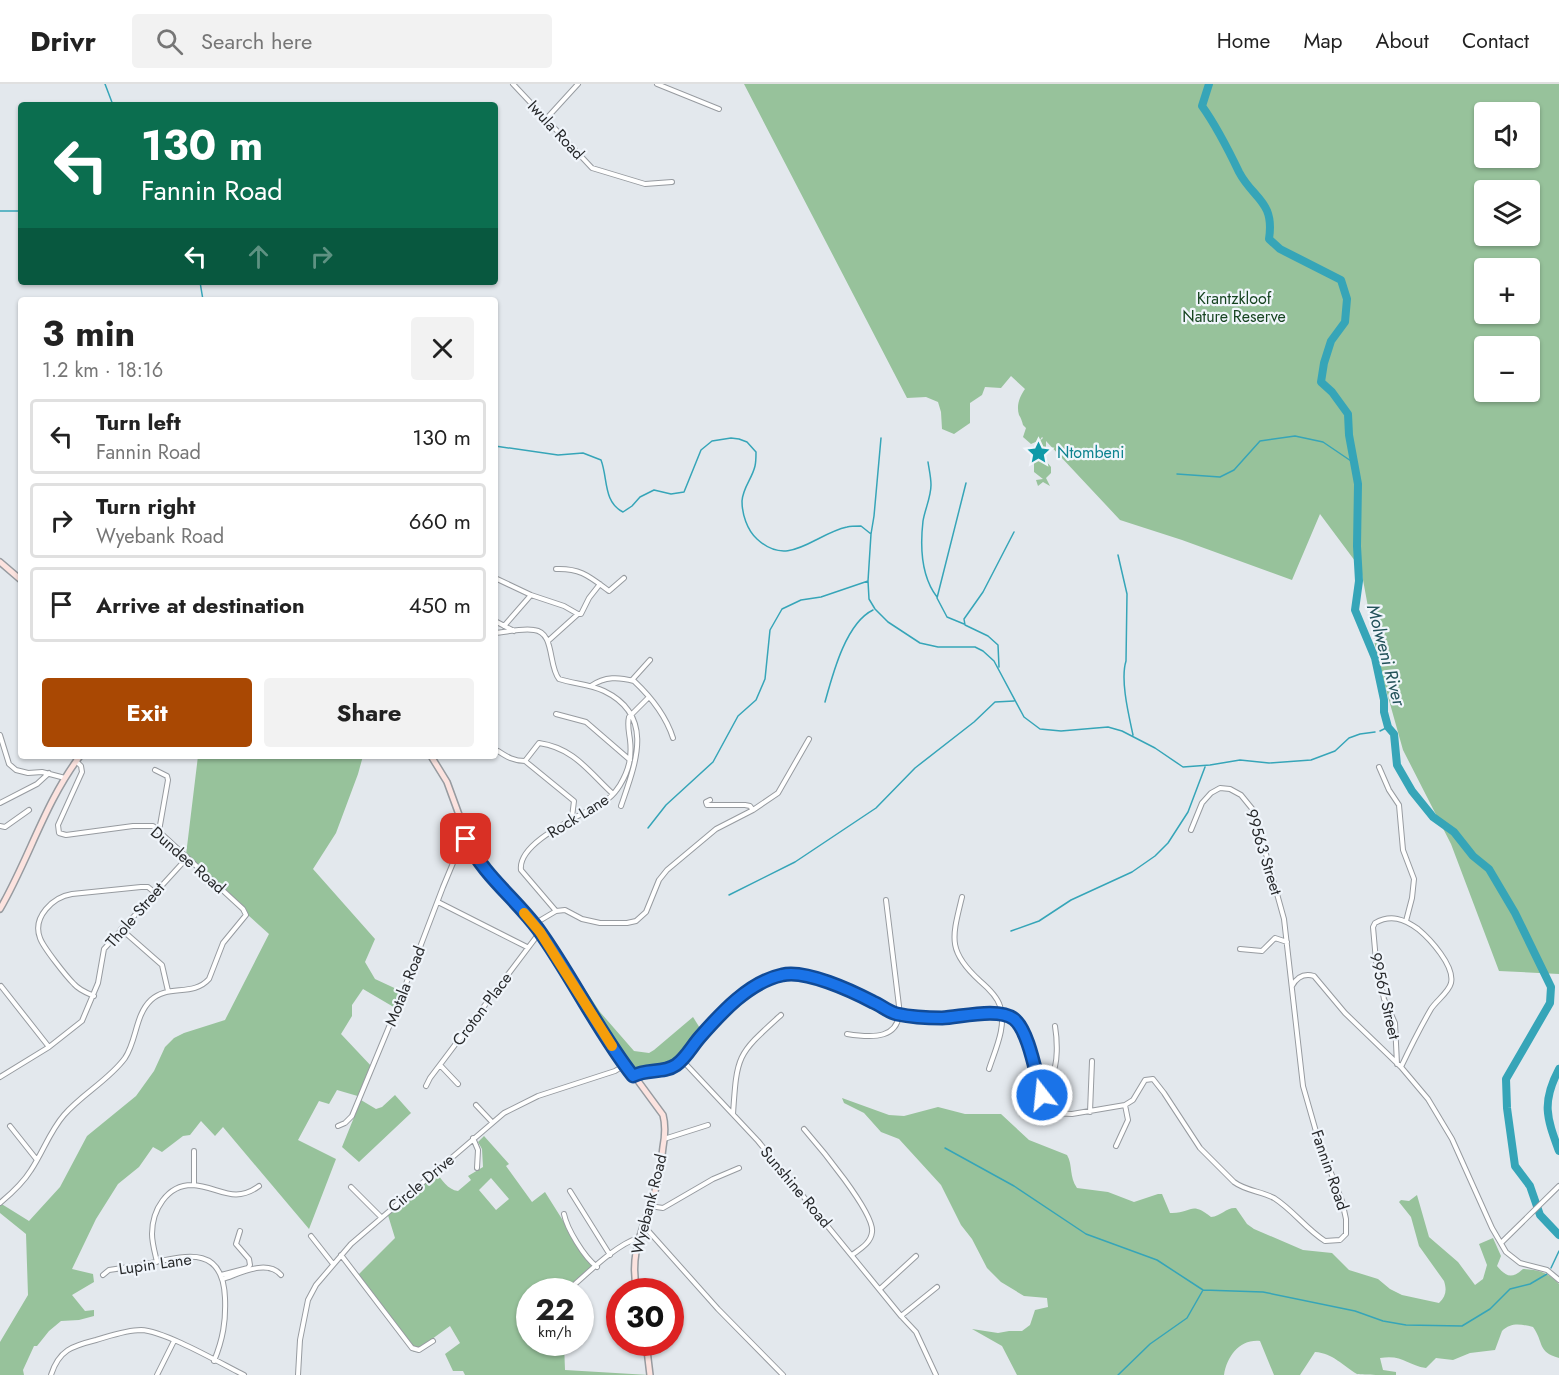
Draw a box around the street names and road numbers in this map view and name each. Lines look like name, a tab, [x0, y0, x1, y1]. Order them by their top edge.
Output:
street label: Iwula Road	[522, 95, 590, 165]
street label: Rock Lane	[543, 788, 613, 844]
street label: 99563 Street	[1240, 806, 1288, 898]
street label: Dundee Road	[146, 821, 230, 899]
street label: Thole Street	[100, 877, 170, 953]
street label: Motala Road	[379, 943, 431, 1029]
street label: 99567 Street	[1364, 951, 1406, 1042]
street label: Croton Place	[447, 967, 517, 1051]
street label: Fannin Road	[1305, 1127, 1355, 1213]
street label: Sunshine Road	[755, 1141, 837, 1233]
street label: Circle Drive	[383, 1148, 459, 1218]
street label: Wyebank Road	[625, 1152, 673, 1256]
street label: Lupin Lane	[117, 1248, 193, 1280]

